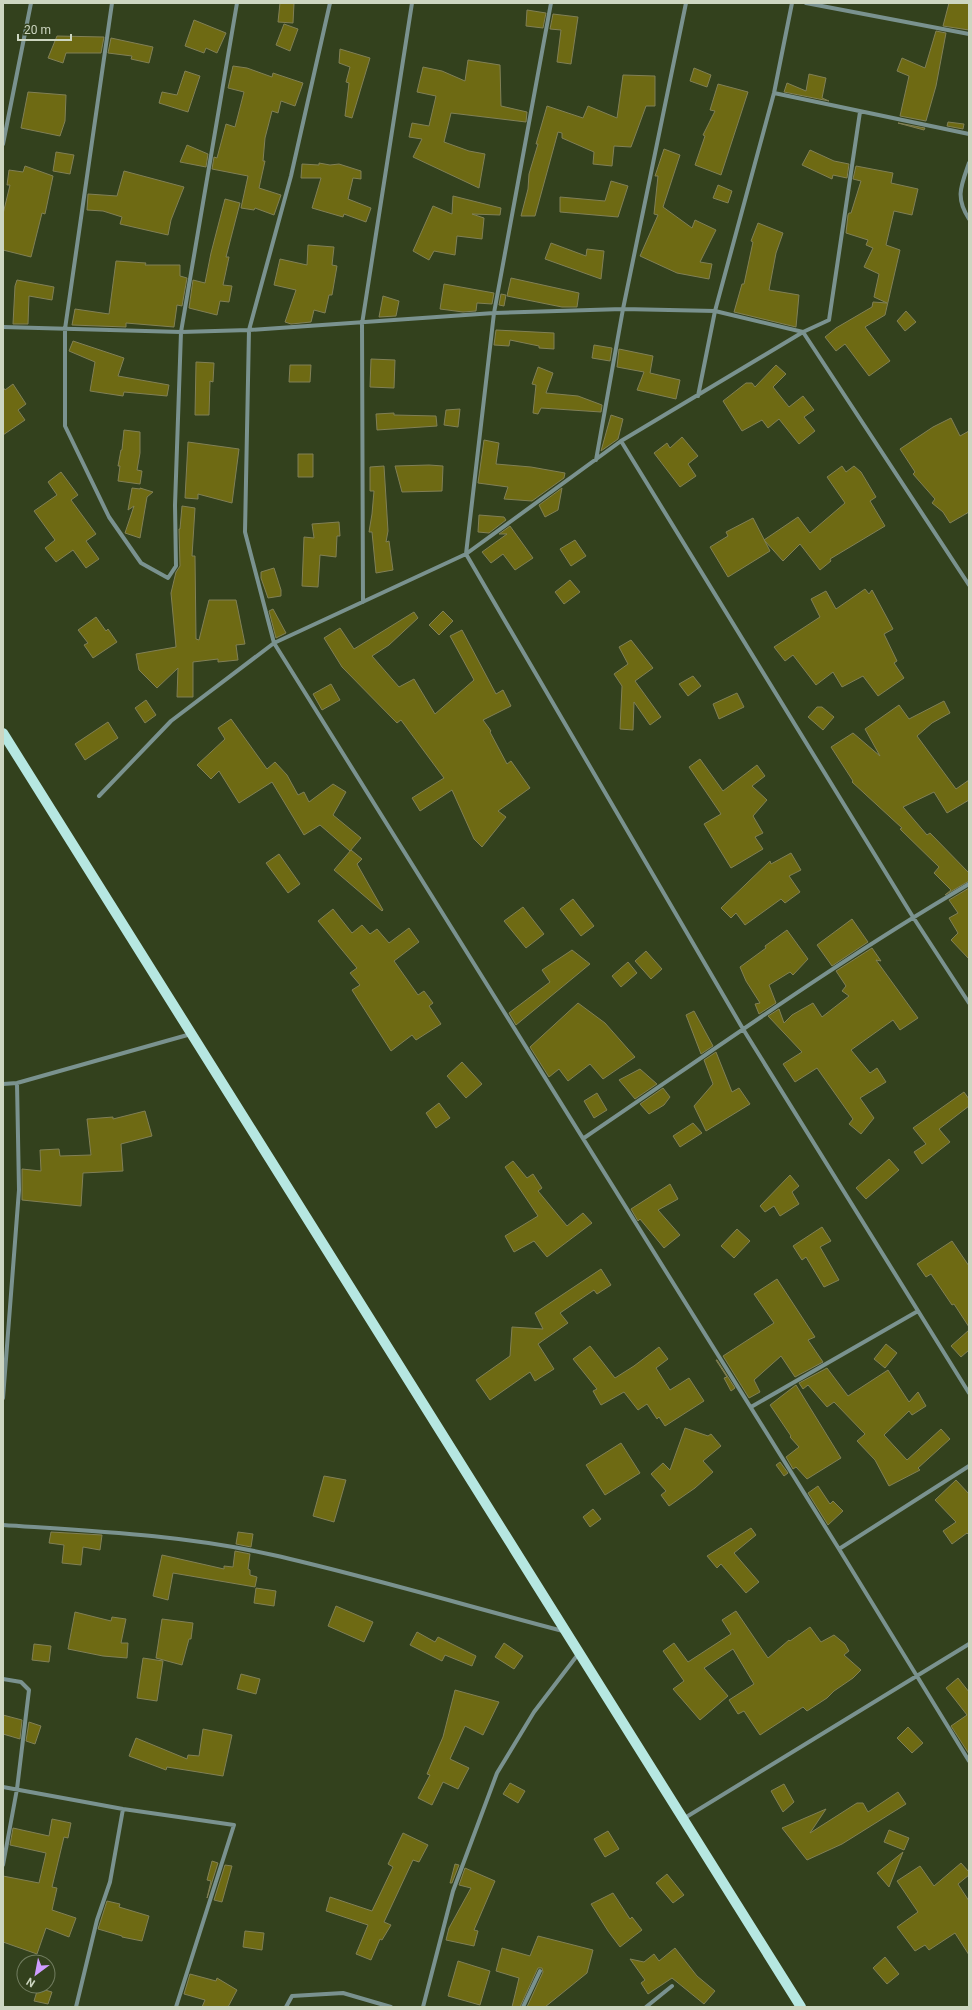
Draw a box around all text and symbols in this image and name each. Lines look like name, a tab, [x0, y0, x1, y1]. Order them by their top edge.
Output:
scale bar	[18, 16, 71, 42]
text: 20 m	[24, 23, 51, 37]
north arrow	[16, 1954, 56, 1994]
text: N	[24, 1974, 38, 1990]

